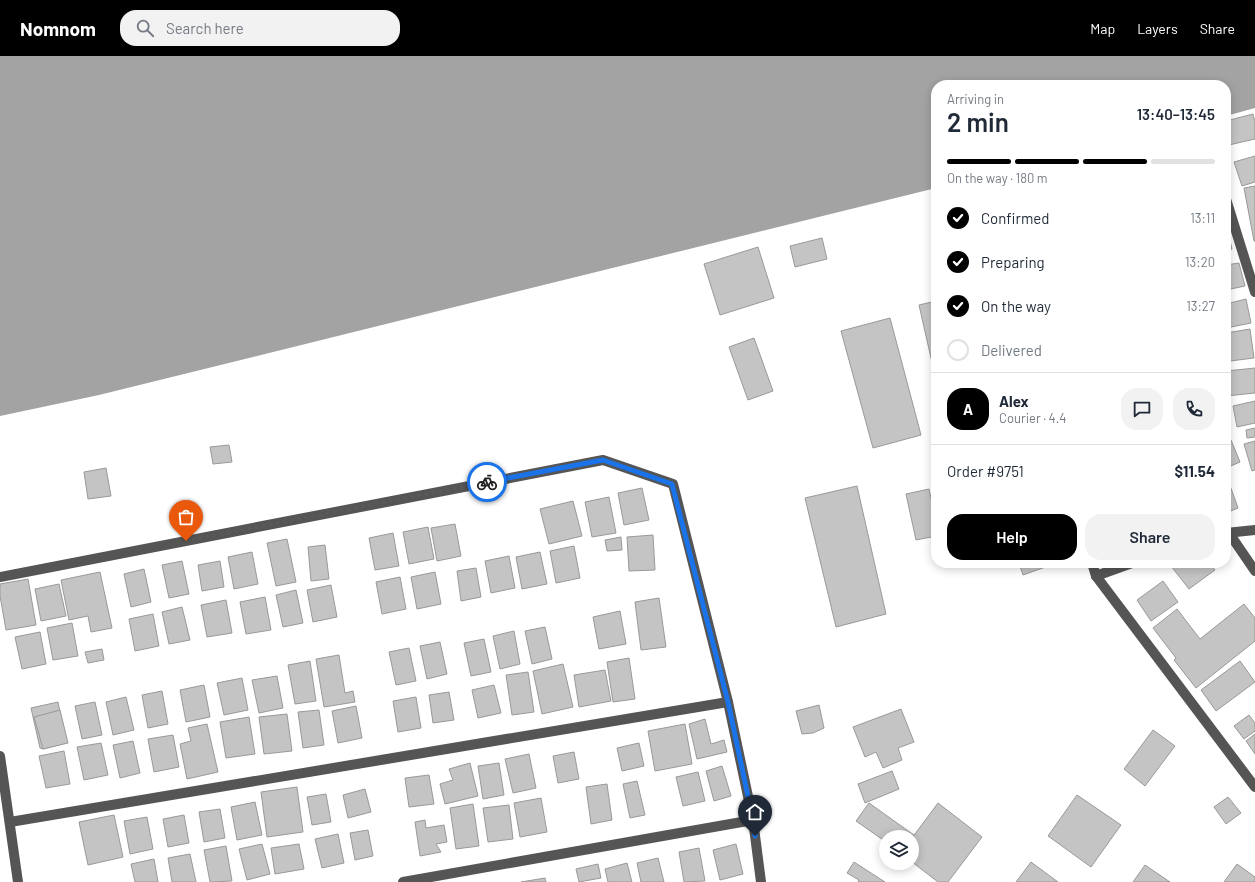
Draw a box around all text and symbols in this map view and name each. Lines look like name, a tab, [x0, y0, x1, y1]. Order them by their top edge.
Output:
search box	[120, 10, 400, 46]
text: Nomnom	[20, 17, 96, 40]
icon: search	[134, 17, 156, 39]
text: Search here	[166, 19, 244, 37]
text: Map	[1090, 20, 1115, 37]
text: Layers	[1137, 20, 1178, 37]
text: Share	[1200, 20, 1235, 37]
text: Arriving in	[947, 91, 1004, 107]
text: 13:40–13:45	[1137, 105, 1215, 123]
text: 2 min	[947, 106, 1009, 137]
text: On the way · 180 m	[947, 170, 1048, 186]
icon: check	[947, 207, 969, 229]
text: Confirmed	[981, 209, 1049, 227]
text: 13:11	[1190, 210, 1215, 226]
icon: check	[947, 251, 969, 273]
text: Preparing	[981, 253, 1045, 271]
text: 13:20	[1185, 254, 1215, 270]
icon: check	[947, 295, 969, 317]
text: On the way	[981, 297, 1051, 315]
text: 13:27	[1186, 298, 1215, 314]
text: Delivered	[981, 341, 1042, 359]
button: chat	[1121, 388, 1163, 430]
button: phone	[1173, 388, 1215, 430]
text: Alex	[999, 392, 1029, 410]
text: A	[963, 400, 973, 418]
text: Courier · 4.4	[999, 410, 1067, 426]
courier	[467, 462, 507, 502]
text: Order #9751	[947, 462, 1024, 480]
text: $11.54	[1174, 462, 1215, 480]
icon: bike	[476, 471, 498, 493]
pin	[169, 500, 203, 541]
icon: bag	[175, 506, 197, 528]
button: Help	[947, 514, 1077, 560]
button: Share	[1085, 514, 1215, 560]
pin	[738, 795, 772, 836]
icon: home	[744, 801, 766, 823]
map controls	[879, 830, 919, 870]
button: layers	[879, 830, 919, 870]

